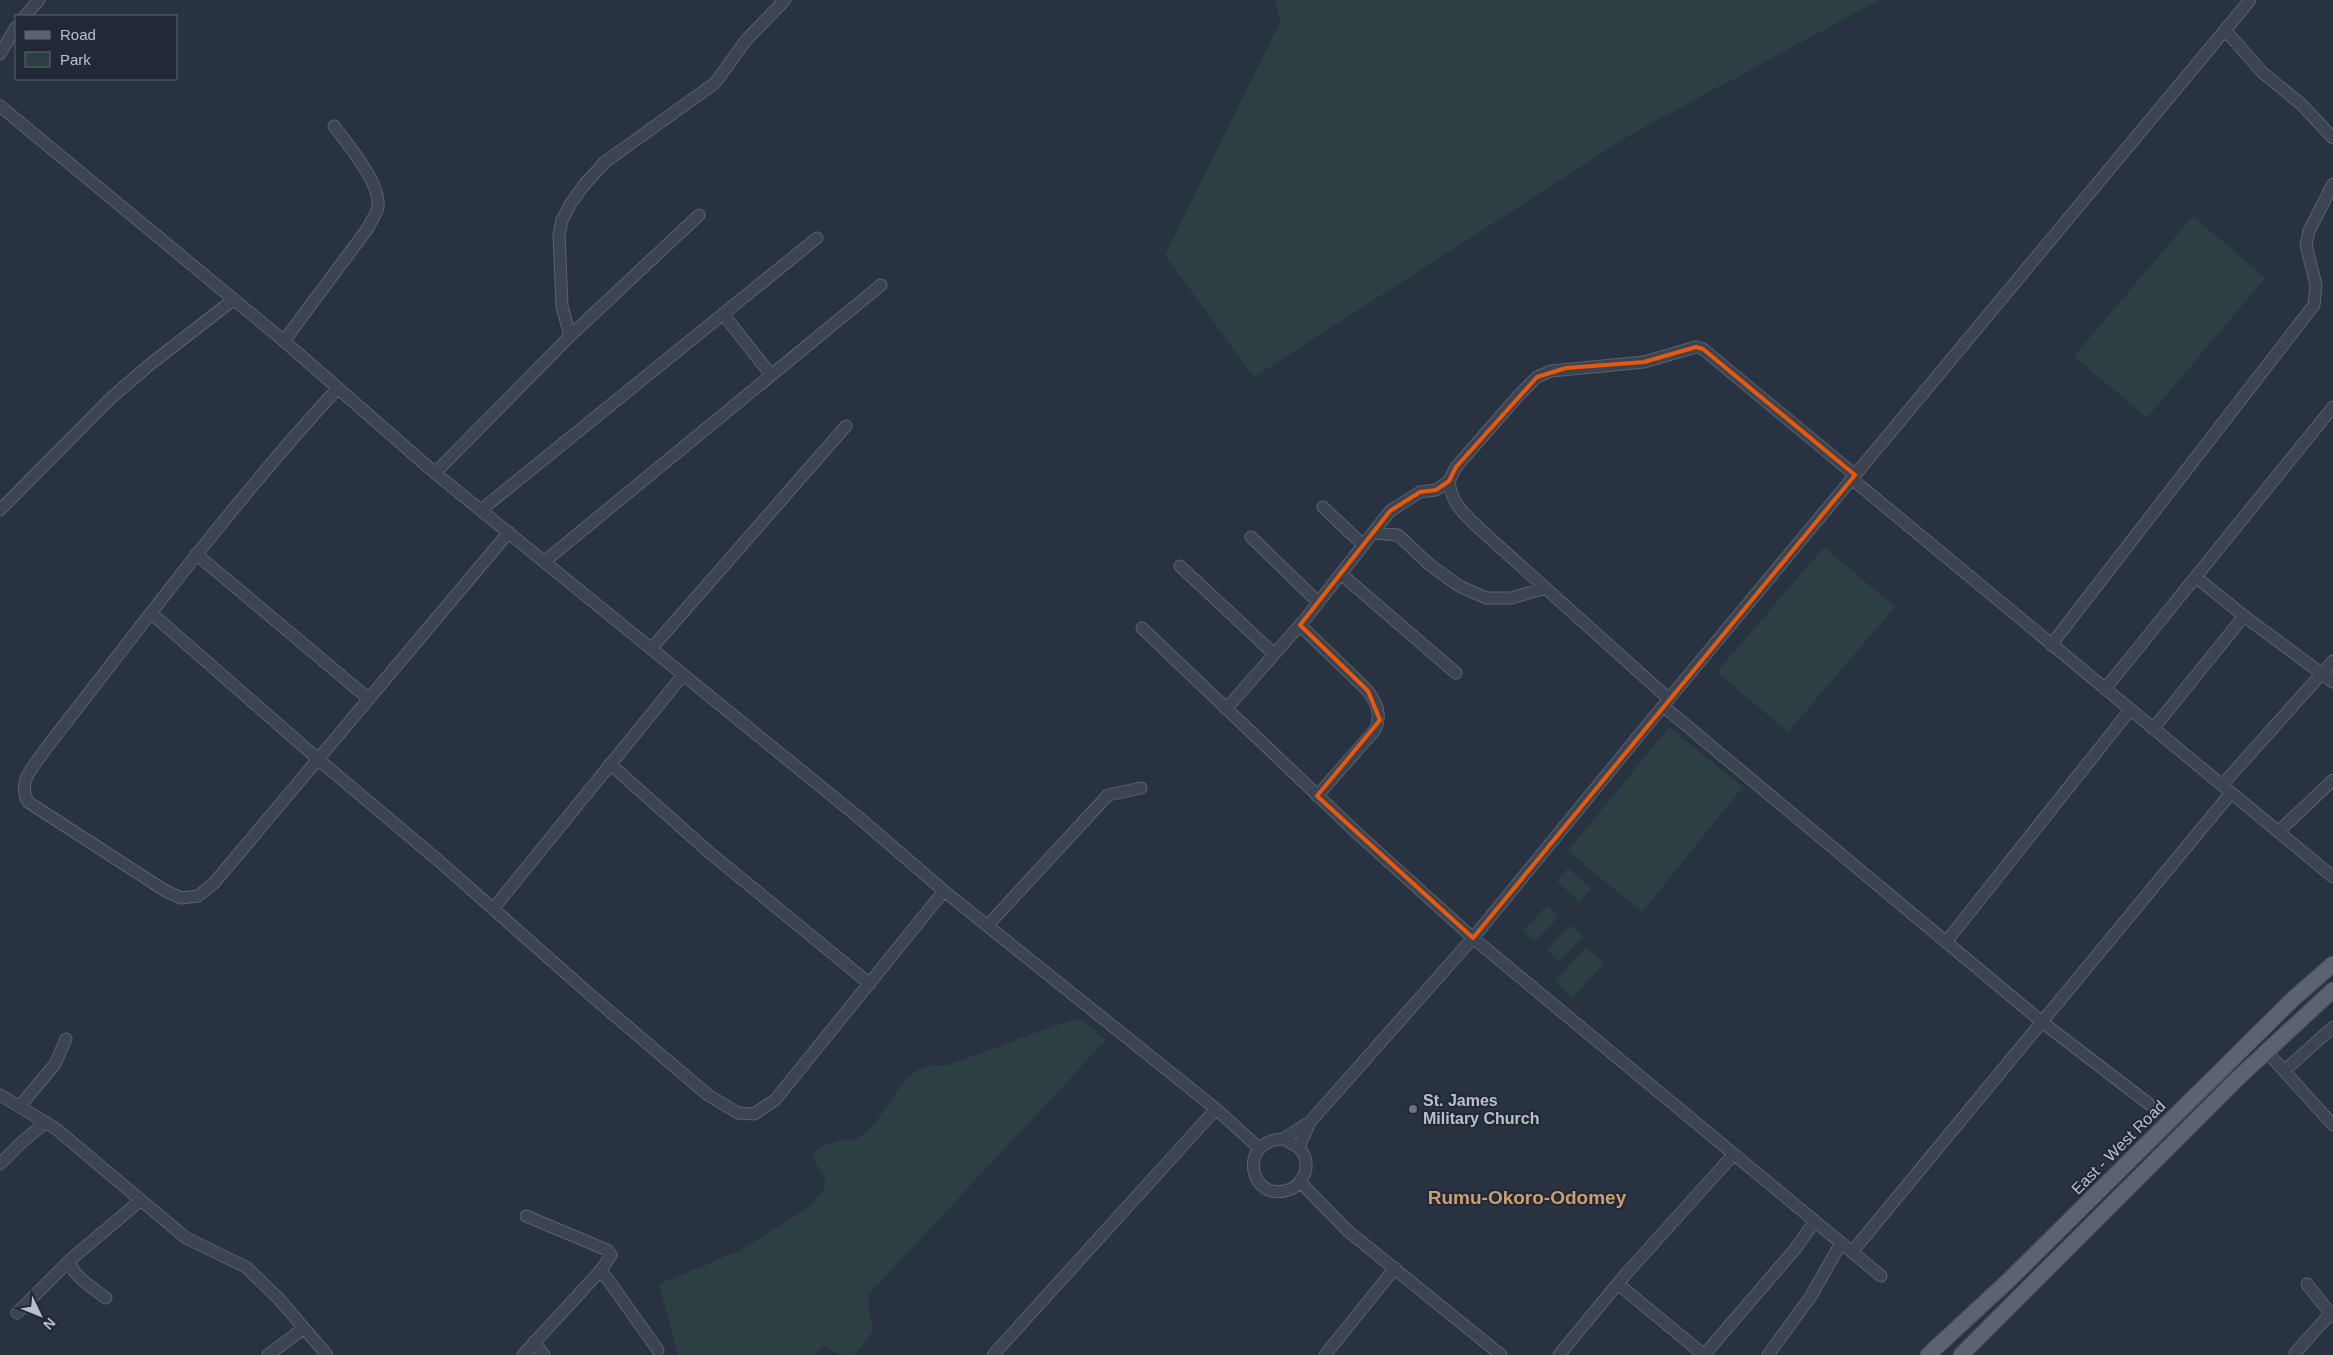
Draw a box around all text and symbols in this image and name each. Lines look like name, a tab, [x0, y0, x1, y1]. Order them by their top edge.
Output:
legend	[15, 15, 178, 80]
text: Road	[60, 26, 96, 43]
text: Park	[60, 51, 91, 68]
place label: St. James Military Church	[1423, 1092, 1539, 1127]
street label: East - West Road	[2068, 1097, 2169, 1198]
marker: St. James Military Church	[1407, 1103, 1419, 1115]
district label: Rumu-Okoro-Odomey	[1428, 1187, 1627, 1208]
north arrow	[15, 1290, 65, 1340]
text: N	[40, 1315, 59, 1333]

